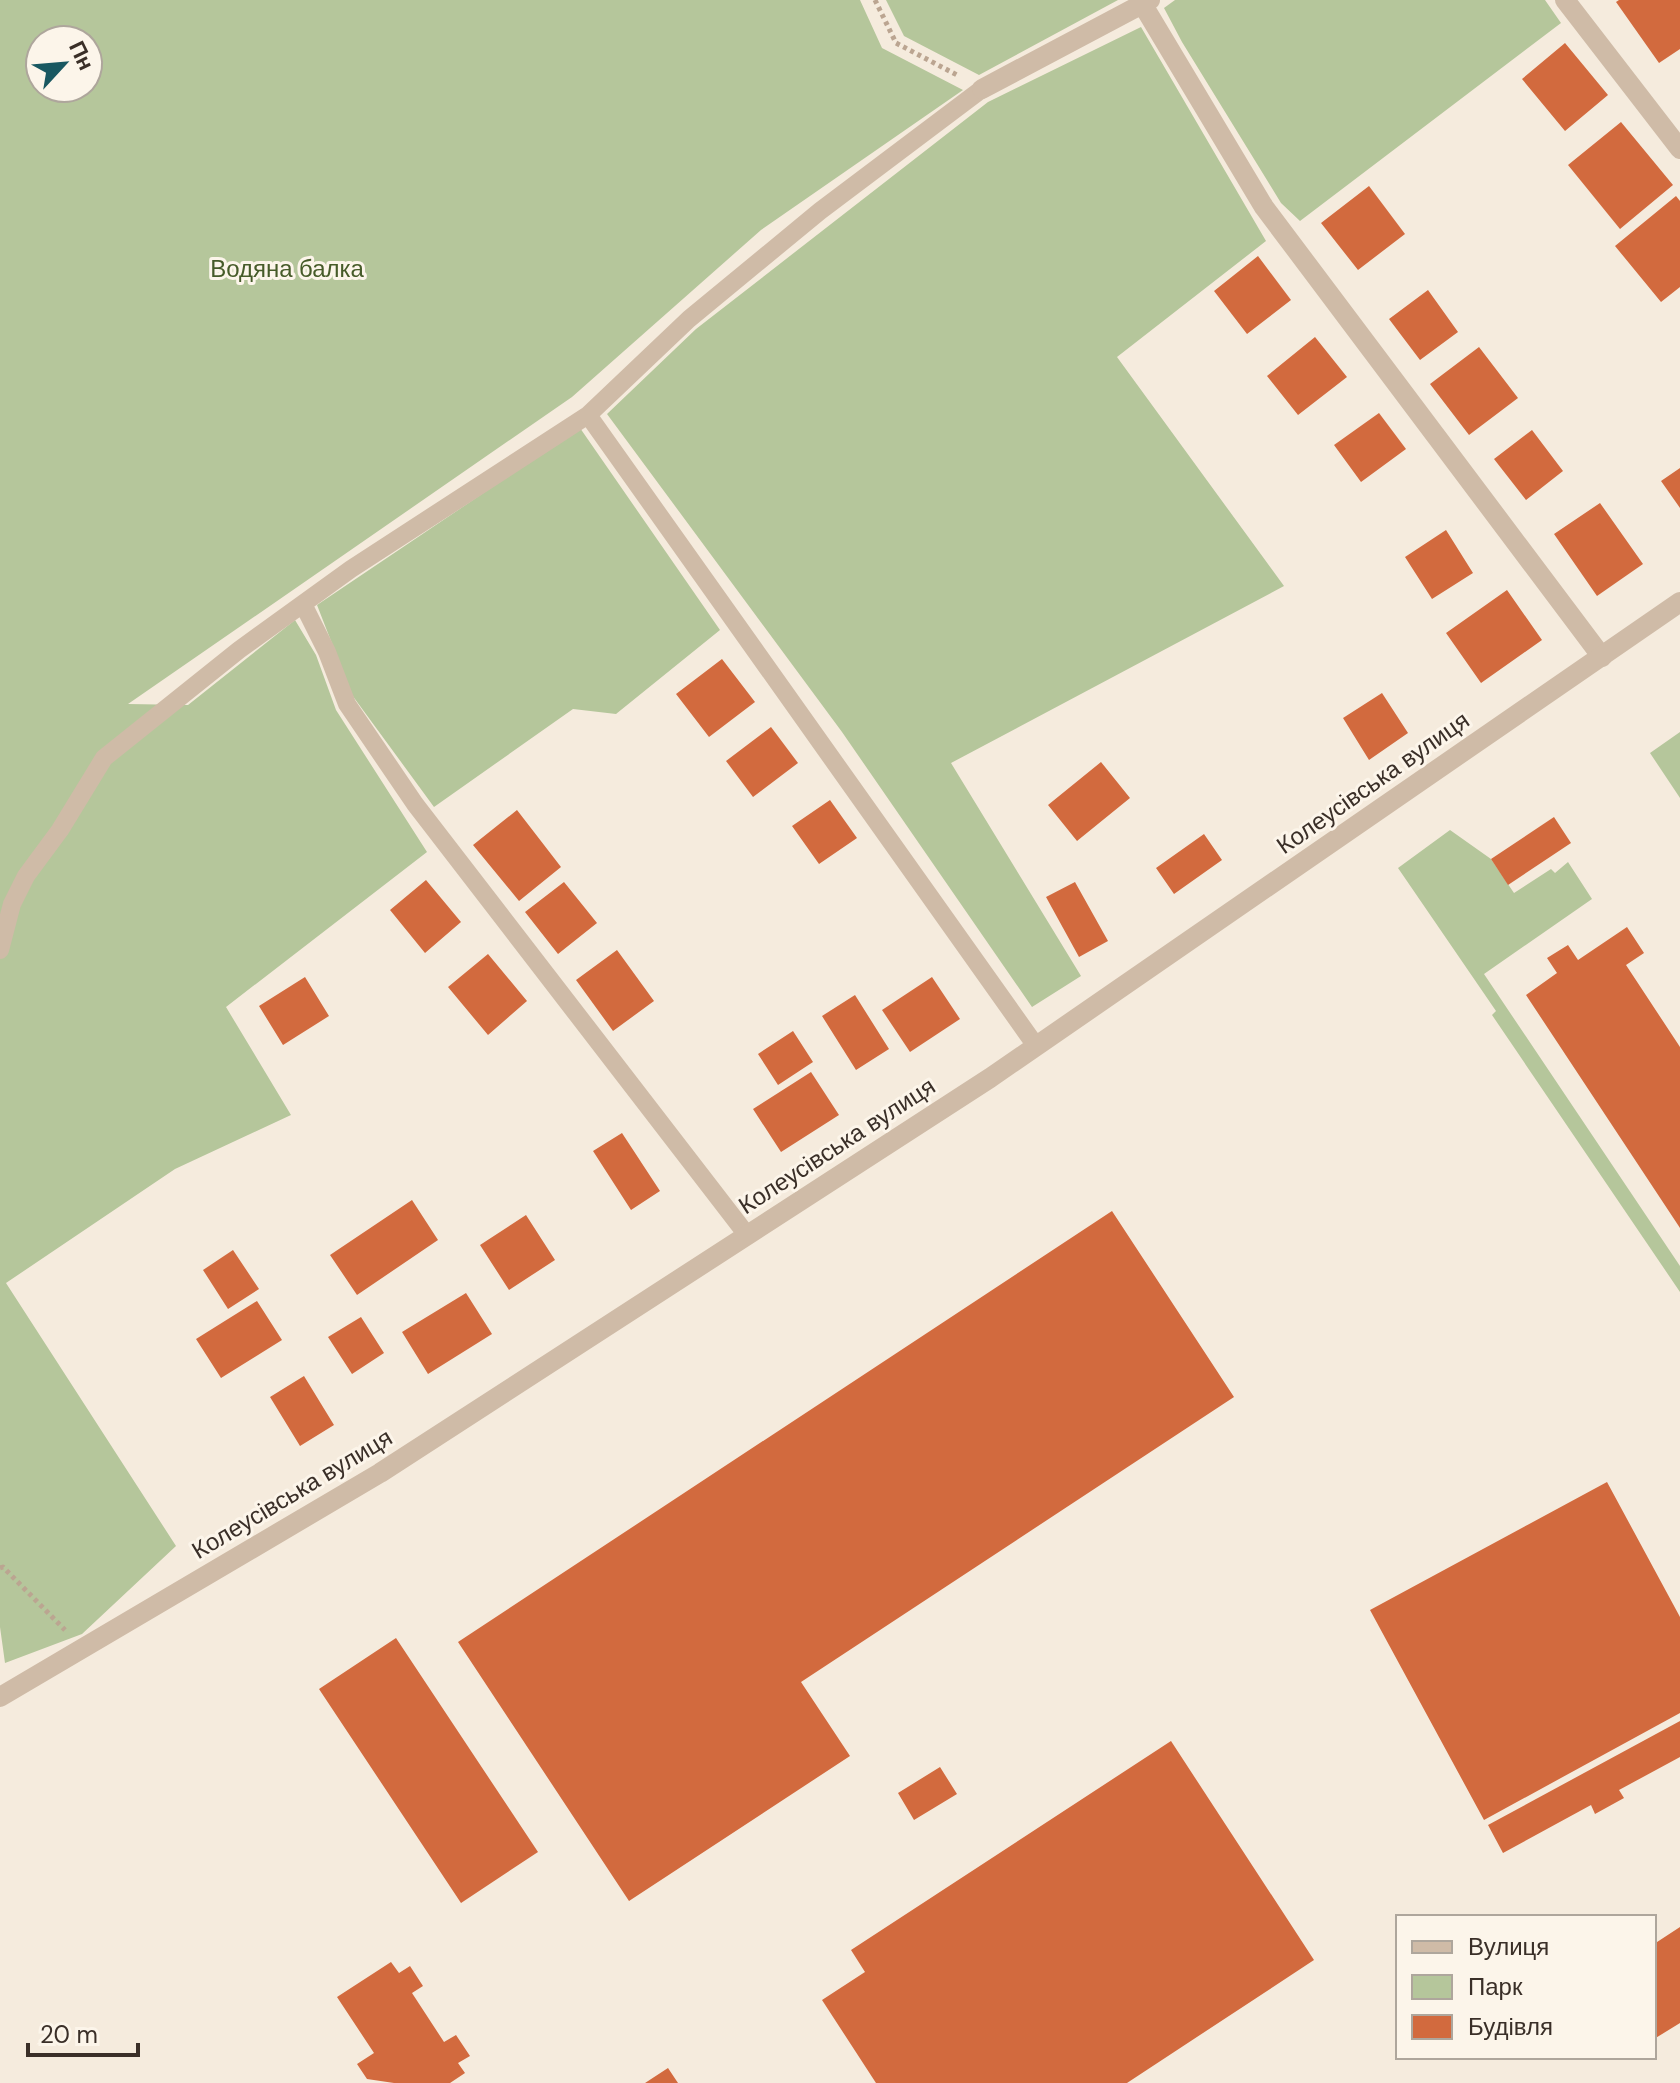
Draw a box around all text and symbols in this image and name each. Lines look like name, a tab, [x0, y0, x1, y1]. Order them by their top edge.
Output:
north arrow	[24, 24, 104, 104]
text: Пн	[62, 36, 101, 75]
park label: Водяна балка	[210, 253, 365, 284]
street label: Колеусівська вулиця	[1270, 704, 1475, 861]
street label: Колеусівська вулиця	[732, 1070, 941, 1221]
street label: Колеусівська вулиця	[186, 1421, 398, 1566]
legend	[1396, 1915, 1656, 2059]
text: Вулиця	[1468, 1931, 1549, 1962]
text: Парк	[1468, 1971, 1523, 2002]
scale bar	[28, 2007, 138, 2057]
text: Будівля	[1468, 2011, 1553, 2042]
text: 20 m	[40, 2019, 98, 2050]

